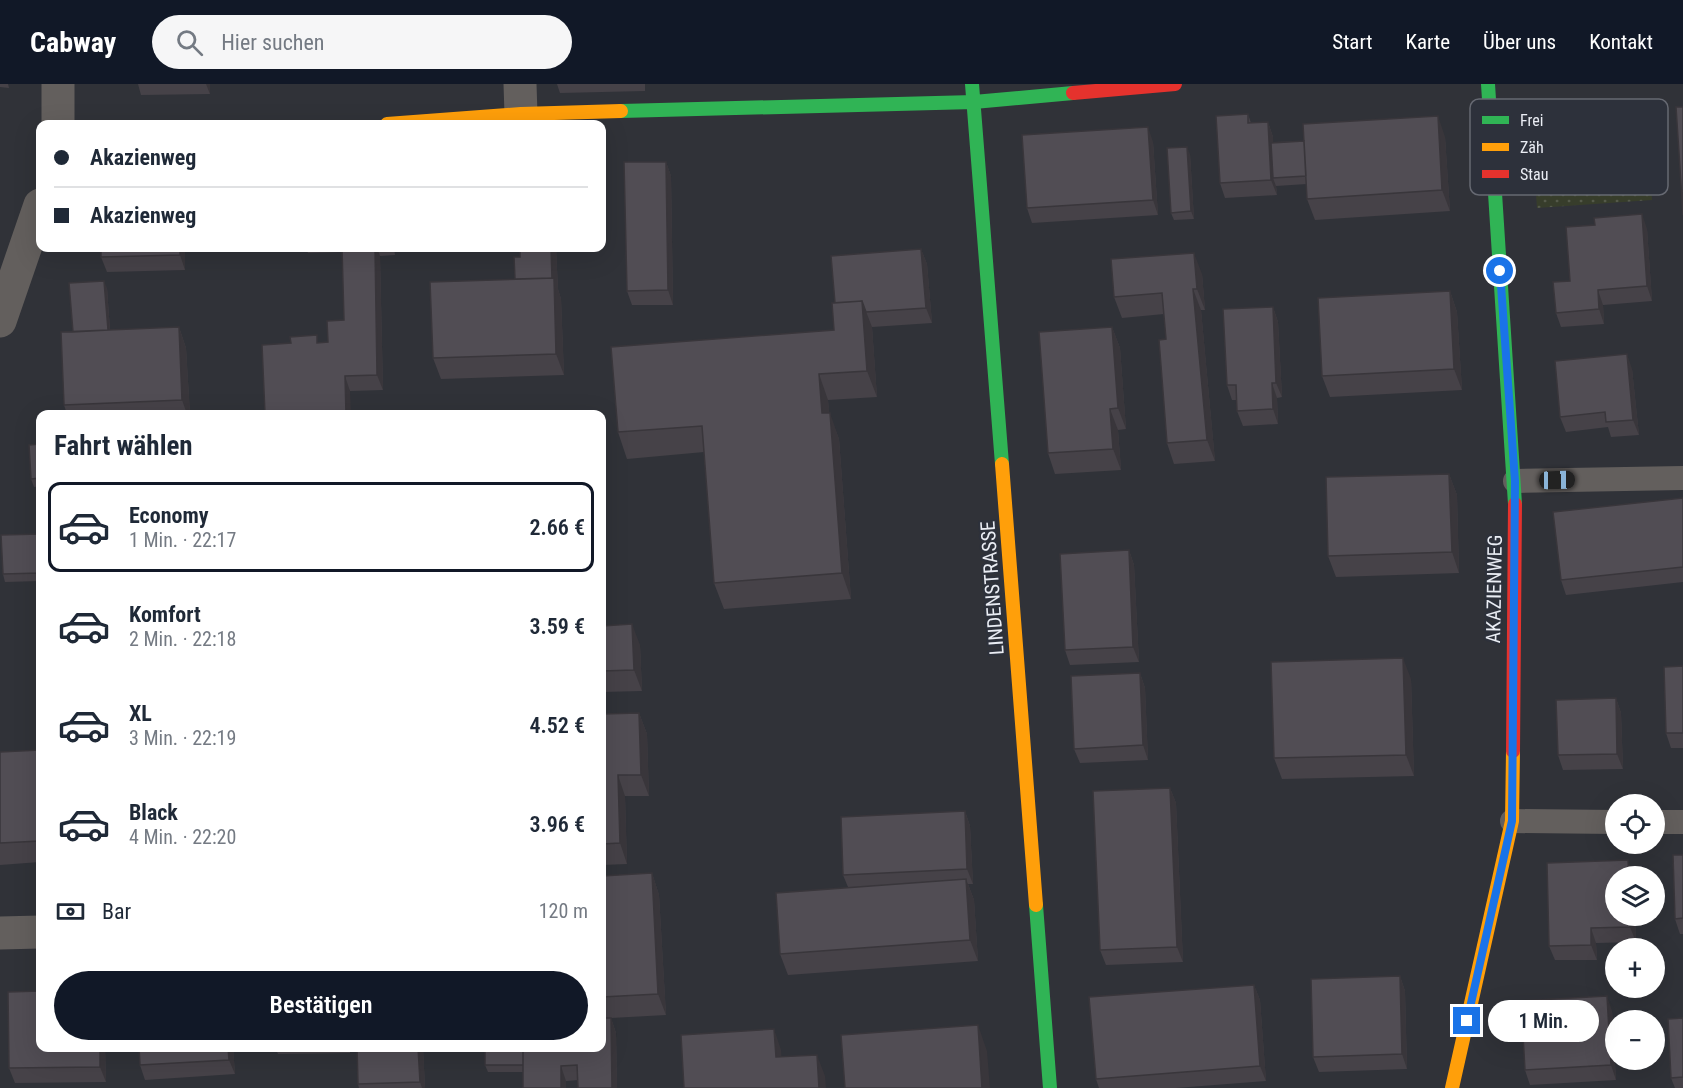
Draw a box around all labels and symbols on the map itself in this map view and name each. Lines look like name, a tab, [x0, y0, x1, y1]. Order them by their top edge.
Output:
legend	[1470, 99, 1668, 195]
text: Frei	[1520, 111, 1543, 130]
text: Zäh	[1520, 138, 1544, 157]
text: Stau	[1520, 165, 1548, 184]
route start	[1486, 257, 1513, 284]
car	[1539, 471, 1575, 489]
street label: LINDENSTRASSE	[975, 520, 1009, 656]
street label: AKAZIENWEG	[1481, 534, 1507, 644]
callout: 1 Min.	[1488, 1000, 1599, 1042]
route end	[1453, 1007, 1480, 1034]

